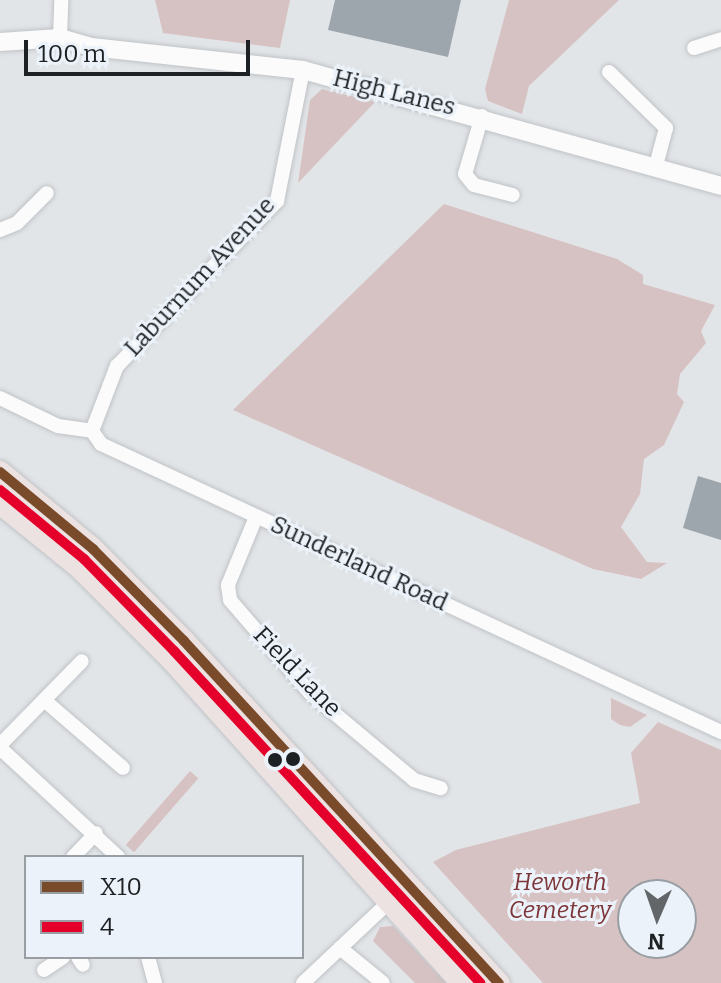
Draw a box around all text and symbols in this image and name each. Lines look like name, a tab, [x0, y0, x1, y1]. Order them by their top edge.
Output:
scale bar	[28, 24, 254, 74]
text: 100 m	[38, 40, 106, 68]
street label: High Lanes	[330, 64, 458, 122]
street label: Laburnum Avenue	[119, 191, 281, 363]
street label: Sunderland Road	[266, 510, 452, 618]
street label: Field Lane	[247, 621, 347, 723]
unlabelled marker	[285, 751, 301, 767]
unlabelled marker	[267, 752, 283, 768]
legend	[24, 855, 304, 959]
park label: Heworth Cemetery	[509, 869, 611, 925]
text: X10	[100, 873, 142, 901]
north arrow	[617, 879, 697, 959]
text: 4	[100, 913, 114, 941]
text: N	[647, 928, 665, 955]

